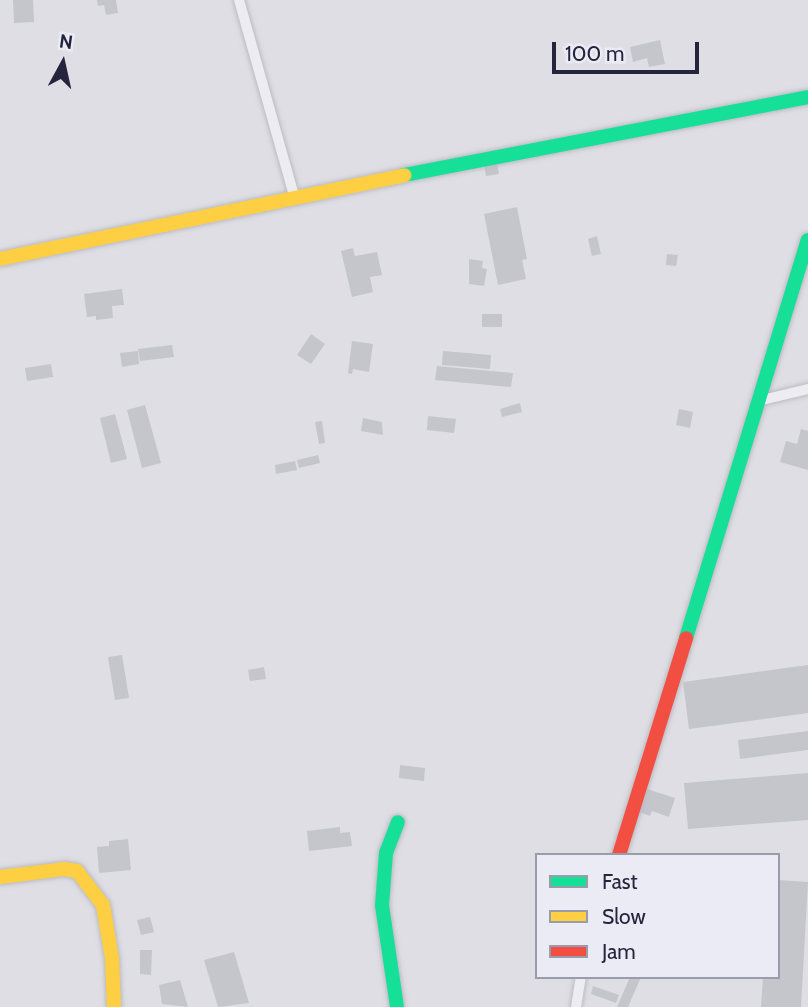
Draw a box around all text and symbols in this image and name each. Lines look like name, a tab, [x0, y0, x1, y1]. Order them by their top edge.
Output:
north arrow	[28, 28, 98, 98]
scale bar	[556, 28, 703, 72]
text: N	[58, 29, 74, 54]
text: 100 m	[565, 41, 624, 66]
legend	[535, 853, 780, 979]
text: Fast	[602, 869, 638, 894]
text: Slow	[602, 904, 646, 929]
text: Jam	[602, 939, 636, 964]

